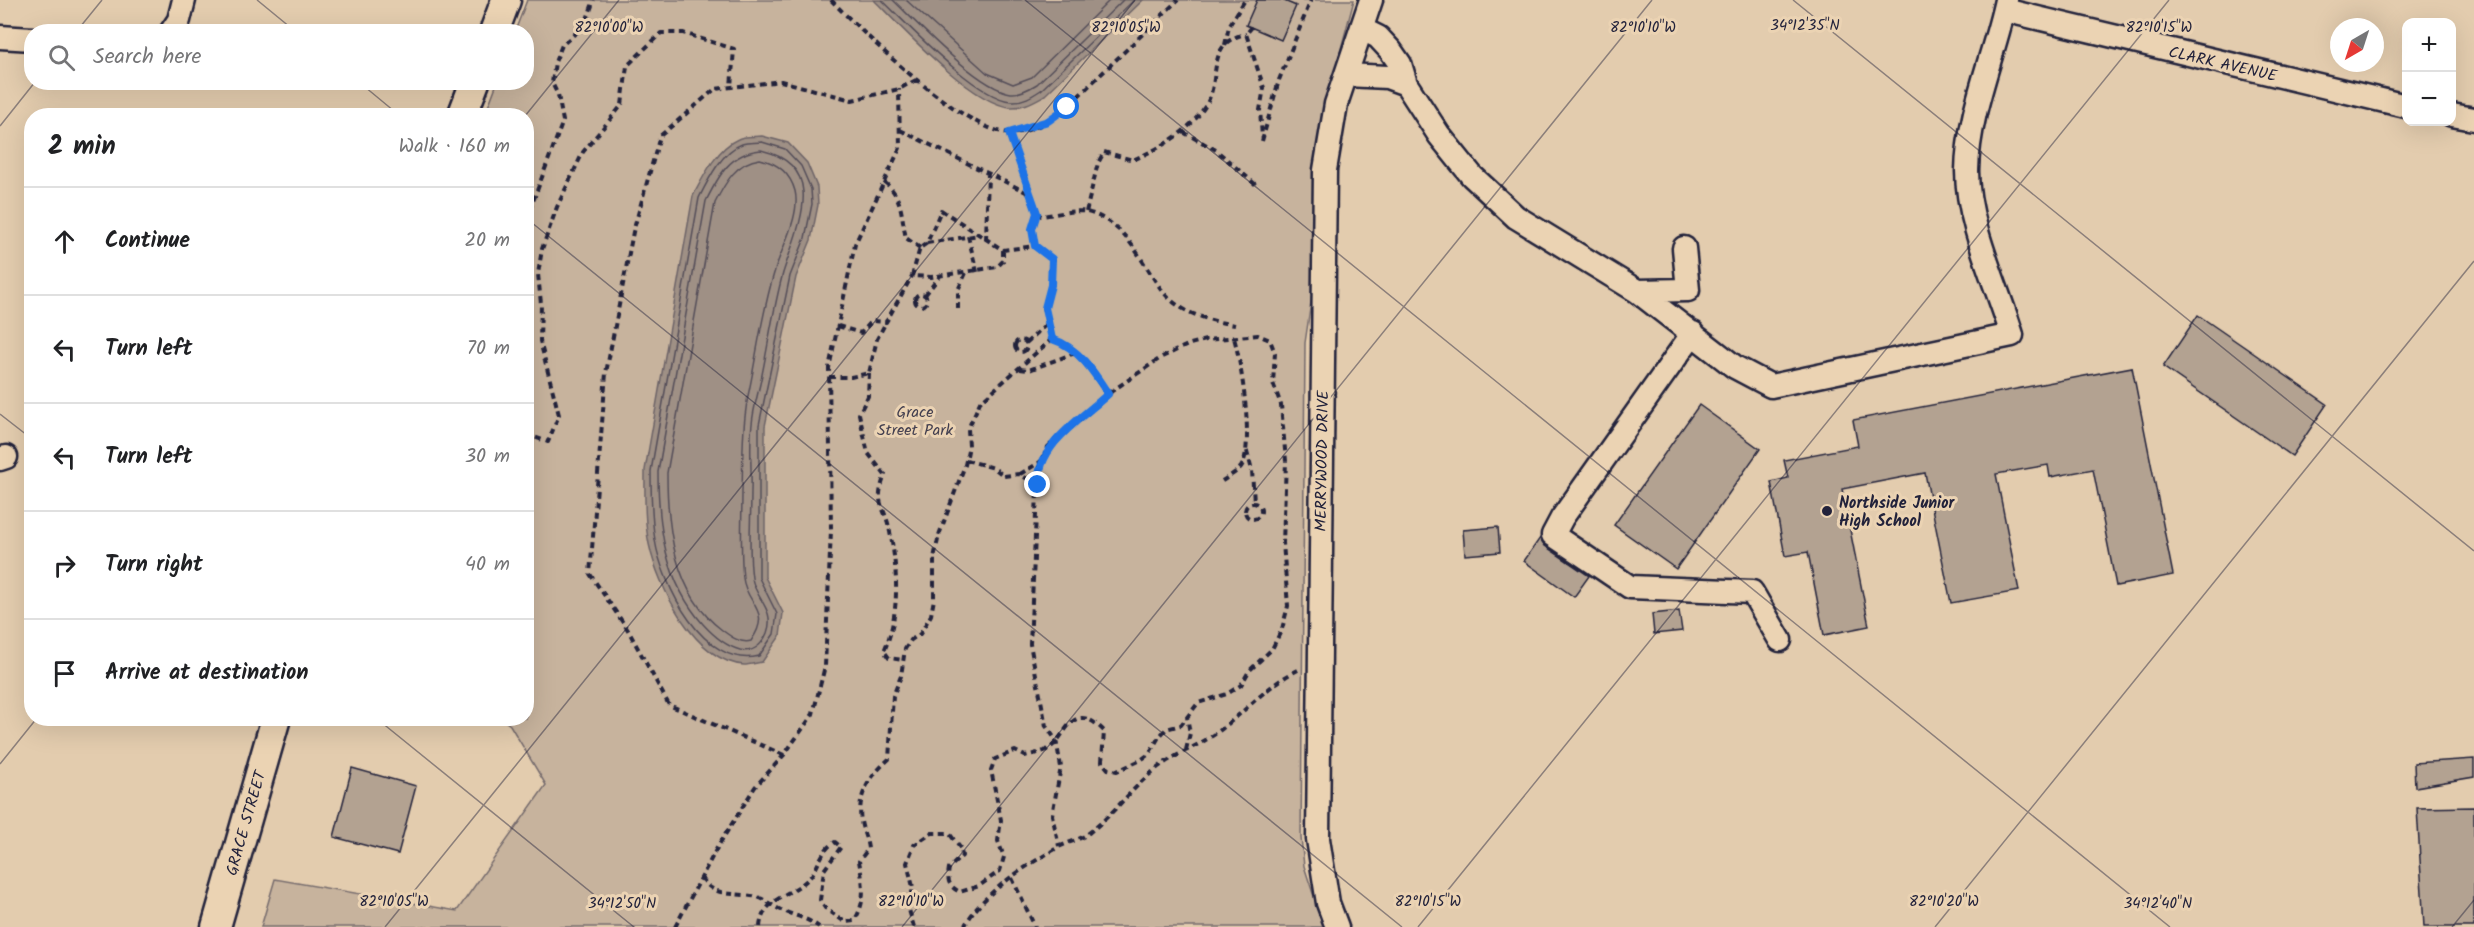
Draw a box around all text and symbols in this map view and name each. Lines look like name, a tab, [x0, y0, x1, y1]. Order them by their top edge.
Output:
text: 34°12'35"N	[1770, 14, 1840, 38]
text: 82°10'00"W	[575, 16, 644, 40]
text: 82°10'05"W	[1091, 16, 1161, 40]
text: 82°10'10"W	[1610, 16, 1676, 40]
text: 82°10'15"W	[2126, 16, 2193, 40]
north arrow	[2330, 18, 2384, 72]
map controls	[2402, 18, 2456, 126]
button: +	[2402, 18, 2456, 72]
search box	[24, 24, 534, 90]
text: Search here	[93, 40, 201, 75]
street label: CLARK AVENUE	[2166, 40, 2280, 89]
icon: search	[45, 41, 78, 74]
button: −	[2402, 72, 2456, 126]
route start	[1053, 93, 1079, 119]
text: 2 min	[48, 126, 116, 168]
text: Walk · 160 m	[399, 131, 510, 163]
text: Continue	[105, 224, 190, 259]
icon: ahead	[48, 225, 81, 258]
text: 20 m	[464, 225, 510, 257]
text: Turn left	[105, 332, 192, 367]
icon: left	[48, 333, 81, 366]
text: 70 m	[467, 333, 510, 365]
street label: MERRYWOOD DRIVE	[1309, 390, 1336, 532]
park label: Grace Street Park	[877, 400, 953, 443]
text: Turn left	[105, 440, 192, 475]
icon: left	[48, 441, 81, 474]
text: 30 m	[465, 441, 510, 473]
route end	[1024, 471, 1050, 497]
place label: Northside Junior High School	[1839, 491, 1956, 534]
marker: Northside Junior High School	[1820, 504, 1834, 518]
text: Turn right	[105, 548, 203, 583]
icon: right	[48, 549, 81, 582]
text: 40 m	[465, 549, 510, 581]
text: Arrive at destination	[105, 656, 308, 691]
icon: arrive	[48, 657, 81, 690]
street label: GRACE STREET	[220, 767, 274, 879]
text: 82°10'05"W	[359, 890, 429, 914]
text: 82°10'10"W	[878, 890, 944, 914]
text: 82°10'15"W	[1395, 890, 1462, 914]
text: 82°10'20"W	[1909, 890, 1979, 914]
text: 34°12'50"N	[588, 892, 656, 916]
text: 34°12'40"N	[2124, 892, 2192, 916]

